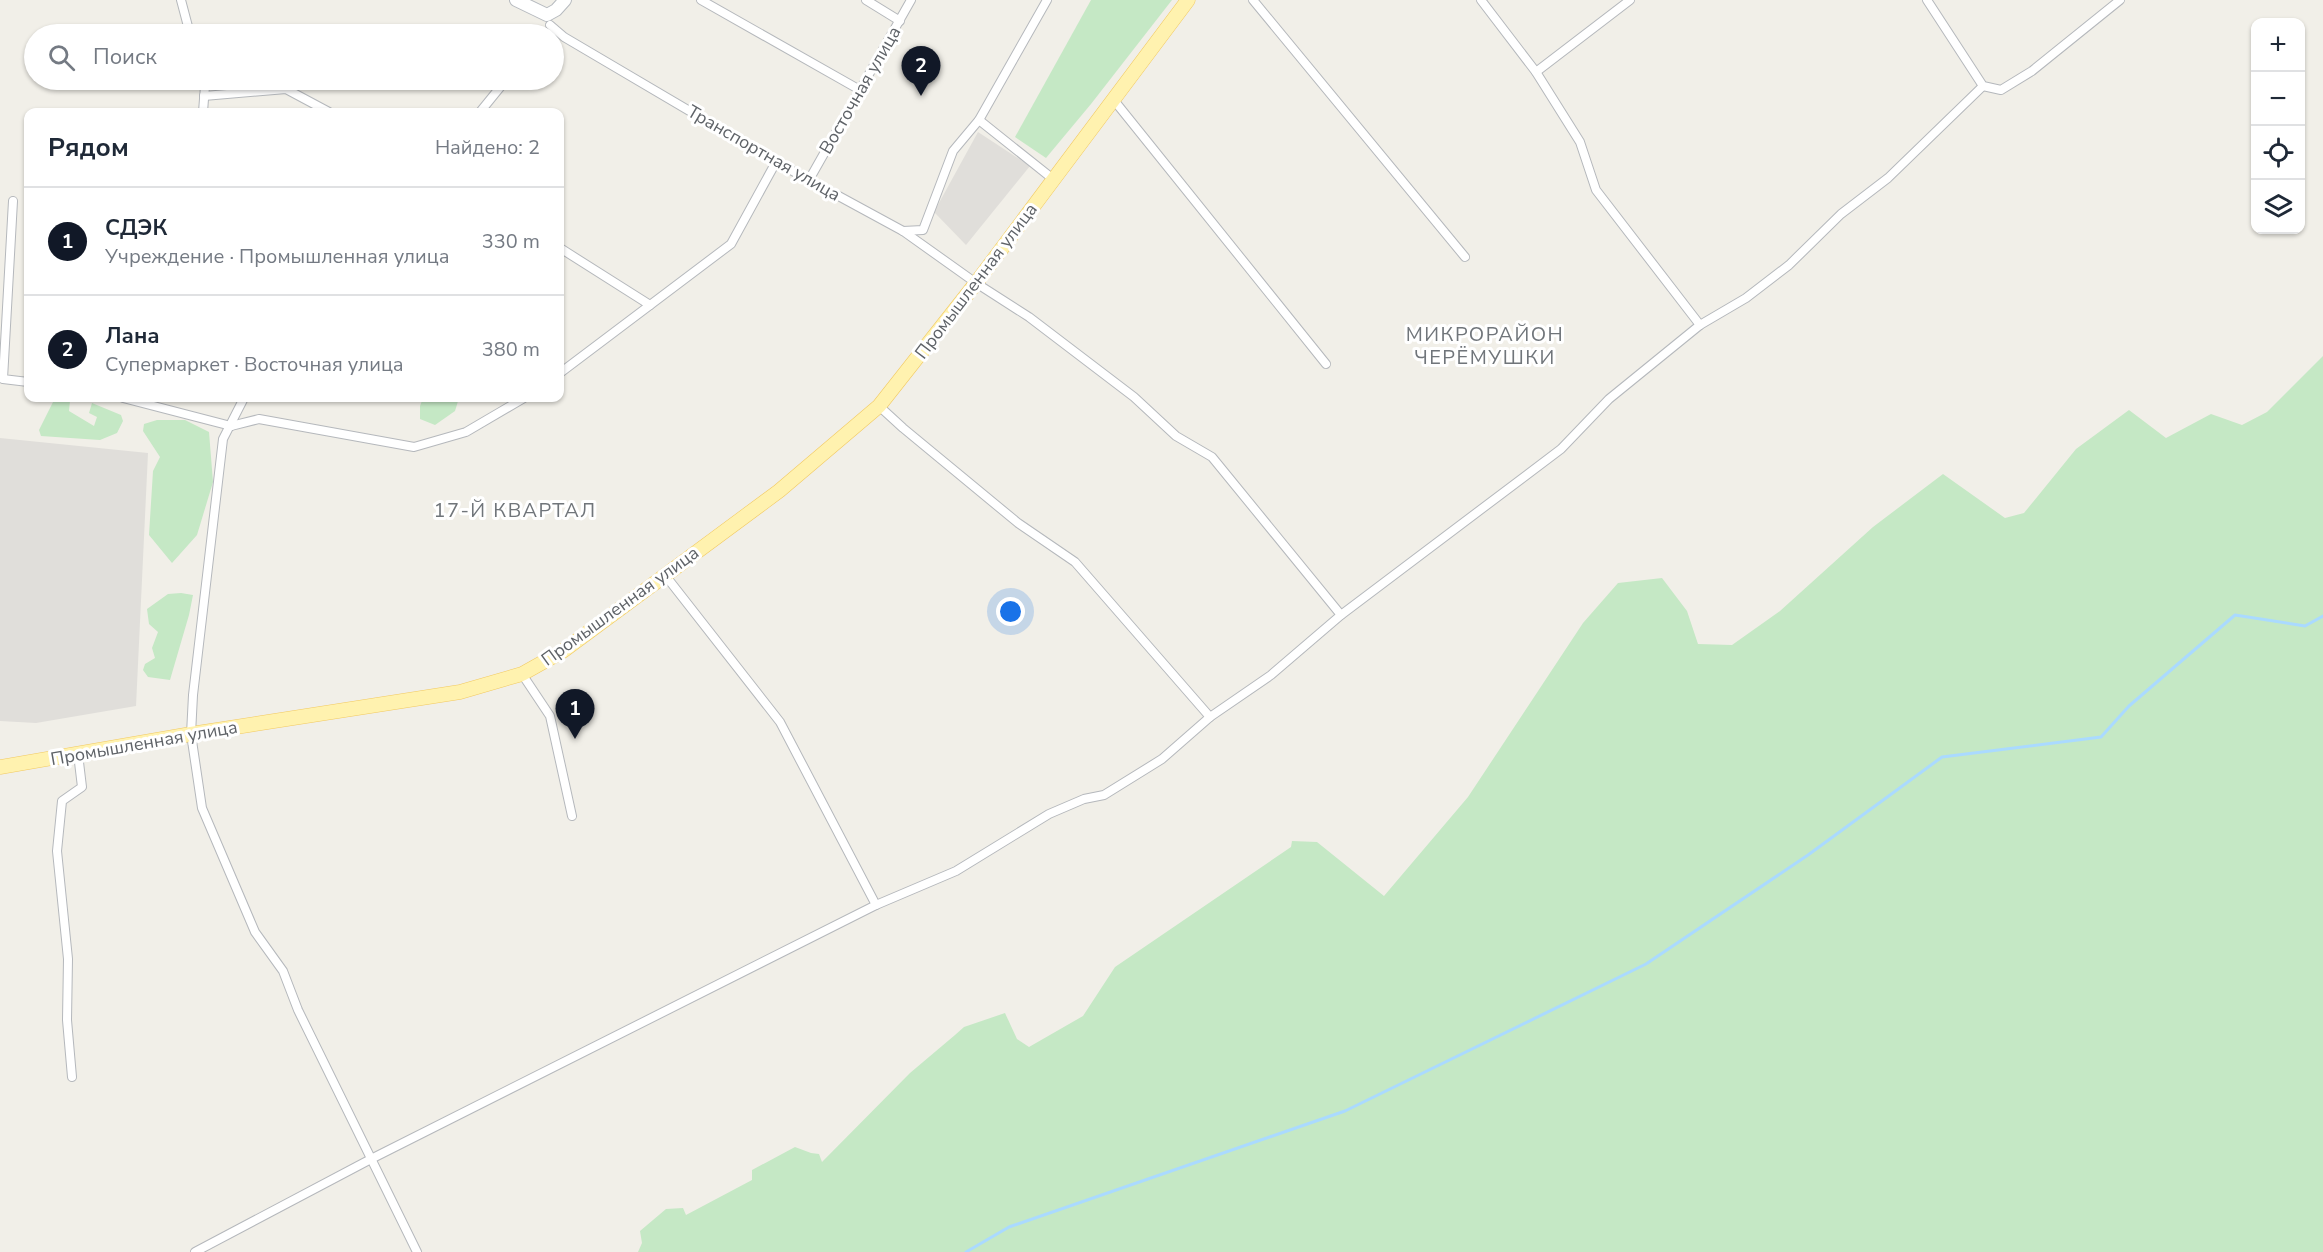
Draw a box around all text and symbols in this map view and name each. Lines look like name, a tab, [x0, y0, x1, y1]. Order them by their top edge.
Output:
map controls	[2251, 18, 2305, 234]
button: +	[2251, 18, 2305, 72]
street label: Восточная улица	[814, 22, 906, 158]
search box	[24, 24, 564, 90]
icon: search	[45, 41, 78, 74]
text: Поиск	[93, 42, 157, 72]
pin: 2	[902, 46, 940, 96]
button: −	[2251, 72, 2305, 126]
street label: Транспортная улица	[683, 99, 845, 207]
button: locate	[2251, 126, 2305, 180]
text: Рядом	[48, 130, 129, 165]
text: Найдено: 2	[435, 134, 540, 161]
button: layers	[2251, 180, 2305, 234]
street label: Промышленная улица	[909, 198, 1043, 364]
text: СДЭК	[105, 213, 167, 243]
text: 1	[62, 228, 74, 255]
text: 330 m	[482, 228, 540, 255]
text: Учреждение · Промышленная улица	[105, 243, 449, 270]
text: Лана	[105, 321, 160, 351]
district label: МИКРОРАЙОН ЧЕРЁМУШКИ	[1406, 321, 1564, 371]
text: 2	[62, 336, 74, 363]
text: 380 m	[482, 336, 540, 363]
text: Супермаркет · Восточная улица	[105, 351, 404, 378]
district label: 17-Й КВАРТАЛ	[433, 497, 597, 524]
street label: Промышленная улица	[536, 541, 704, 671]
your location	[996, 597, 1025, 626]
pin: 1	[556, 690, 594, 739]
street label: Промышленная улица	[49, 715, 239, 771]

